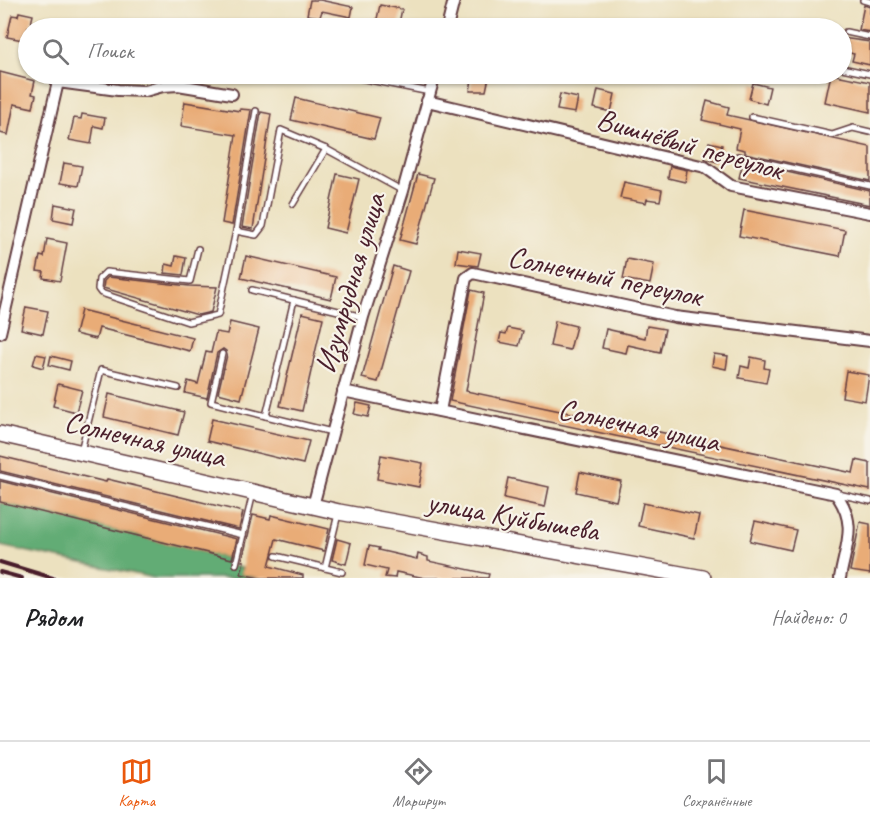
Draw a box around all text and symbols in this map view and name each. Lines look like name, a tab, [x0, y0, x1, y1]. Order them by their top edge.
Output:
search box	[18, 18, 852, 84]
icon: search	[39, 35, 72, 68]
text: Поиск	[87, 37, 133, 65]
street label: Вишнёвый переулок	[592, 99, 790, 190]
street label: Изумрудная улица	[306, 187, 394, 377]
street label: Солнечный переулок	[505, 237, 708, 316]
street label: Солнечная улица	[555, 389, 725, 461]
street label: Солнечная улица	[61, 402, 231, 476]
street label: улица Куйбышева	[422, 482, 604, 550]
text: Рядом	[24, 601, 82, 634]
text: Найдено: 0	[771, 605, 846, 630]
tab: Карта	[119, 755, 155, 811]
tab: Маршрут	[392, 755, 445, 811]
tab: Сохранённые	[682, 755, 751, 811]

